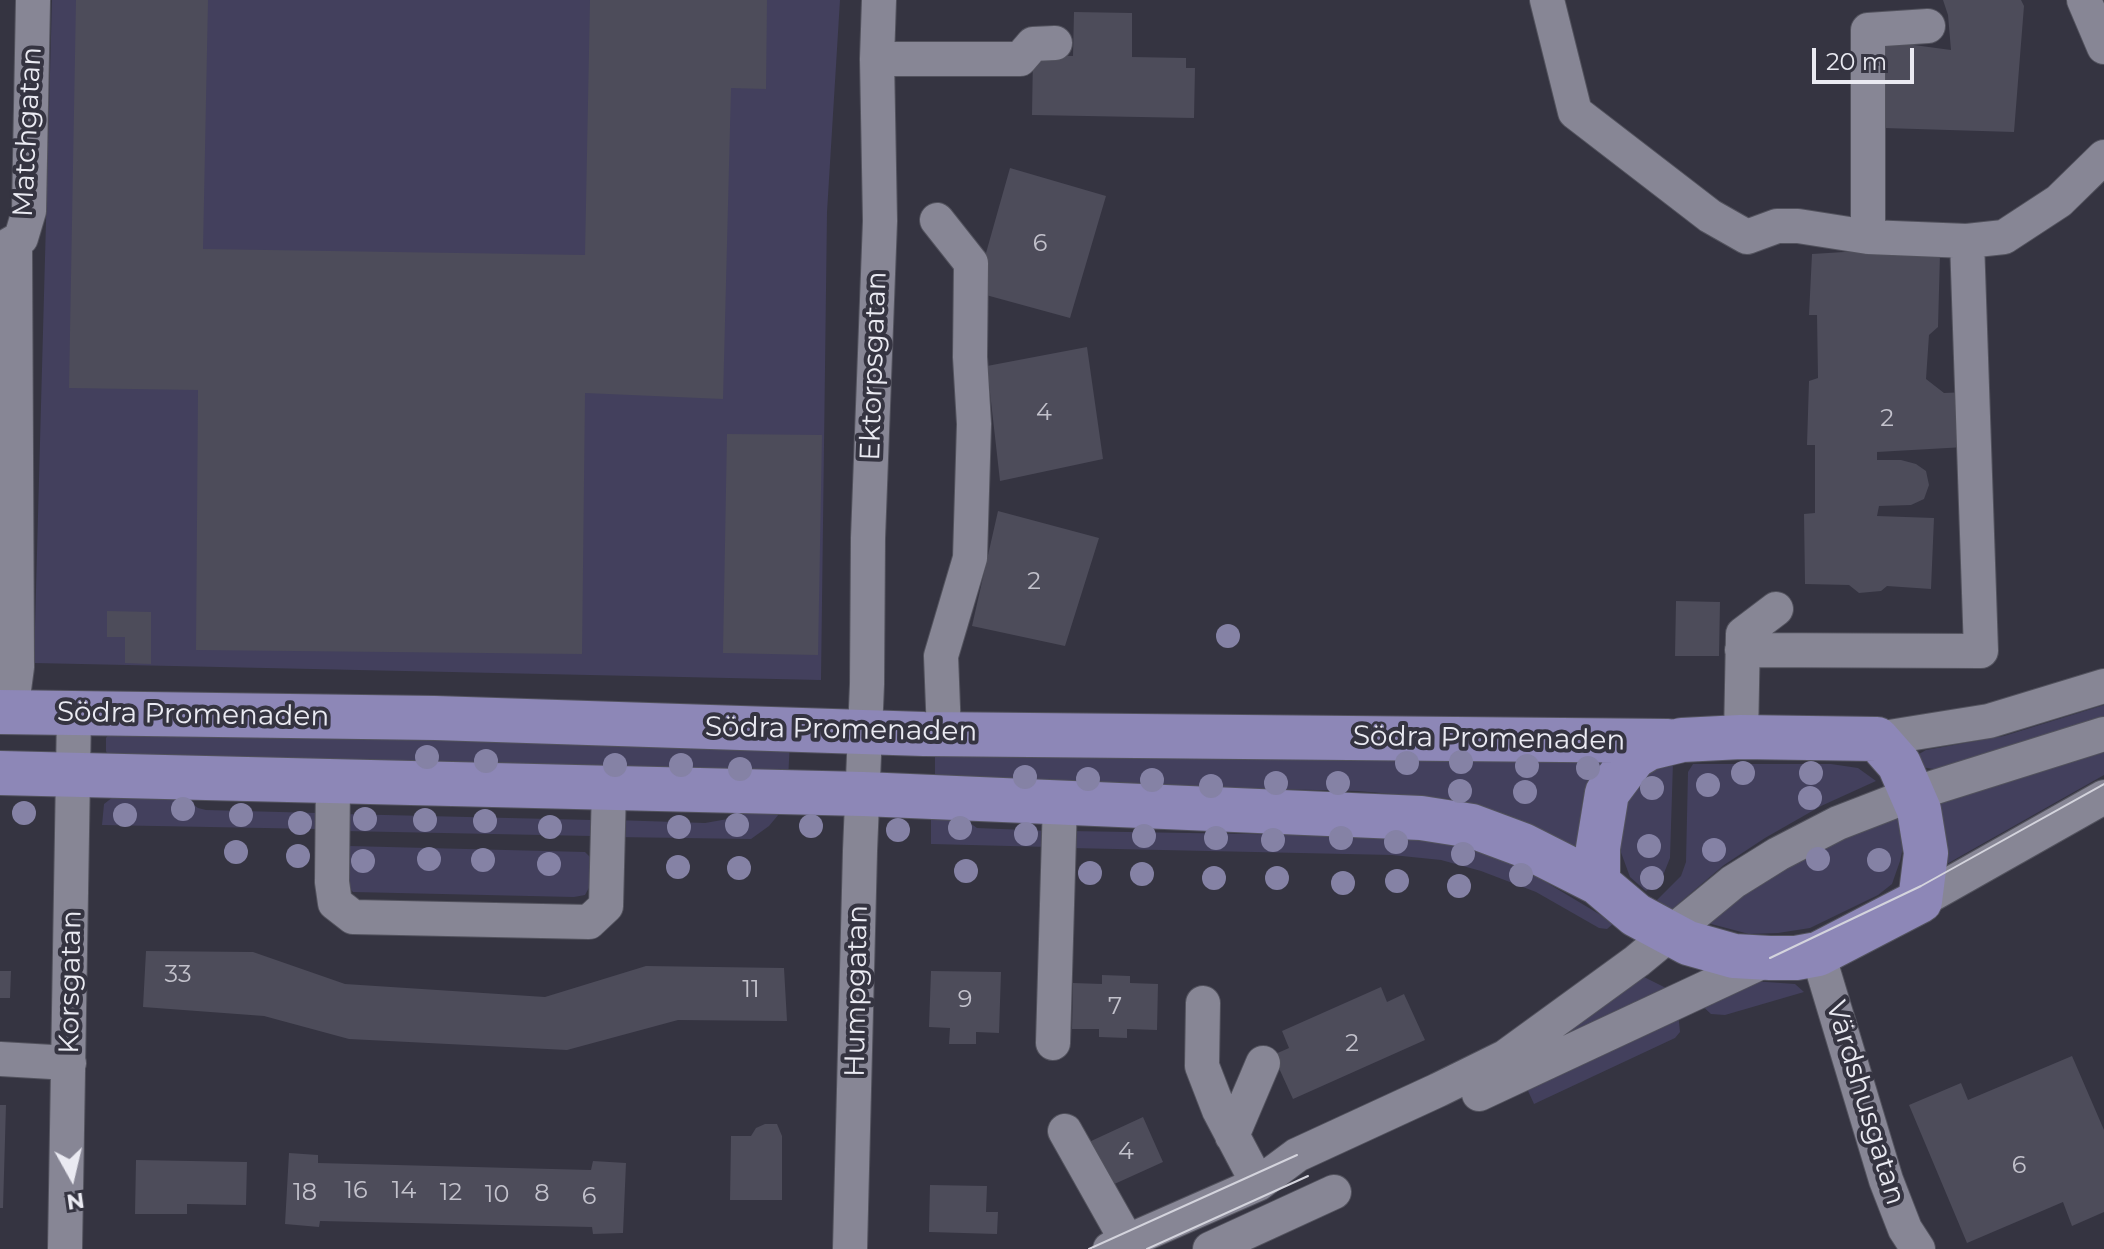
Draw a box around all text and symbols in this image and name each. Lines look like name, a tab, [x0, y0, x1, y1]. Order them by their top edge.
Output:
scale bar	[1816, 32, 1918, 82]
street label: Matchgatan	[7, 46, 49, 218]
text: 20 m	[1826, 47, 1887, 76]
house number: 6	[1033, 230, 1047, 258]
street label: Ektorpsgatan	[854, 271, 894, 461]
house number: 4	[1036, 399, 1052, 427]
house number: 2	[1880, 405, 1894, 433]
house number: 2	[1027, 568, 1041, 596]
street label: Södra Promenaden	[56, 696, 330, 734]
street label: Södra Promenaden	[704, 711, 978, 749]
street label: Södra Promenaden	[1352, 720, 1626, 758]
street label: Humpgatan	[839, 905, 875, 1077]
street label: Korsgatan	[53, 910, 89, 1054]
house number: 33	[165, 961, 191, 989]
house number: 11	[742, 976, 760, 1004]
house number: 9	[958, 986, 972, 1014]
house number: 7	[1108, 993, 1122, 1021]
street label: Värdshusgatan	[1818, 997, 1912, 1209]
house number: 2	[1345, 1030, 1359, 1058]
north arrow	[32, 1137, 112, 1217]
house number: 4	[1118, 1138, 1134, 1166]
house number: 6	[2012, 1152, 2026, 1180]
house number: 16	[344, 1177, 368, 1205]
house number: 14	[392, 1177, 416, 1205]
house number: 18	[293, 1179, 317, 1207]
house number: 12	[440, 1179, 462, 1207]
house number: 8	[534, 1180, 550, 1208]
house number: 10	[485, 1181, 509, 1209]
house number: 6	[582, 1183, 596, 1211]
text: N	[65, 1187, 86, 1216]

